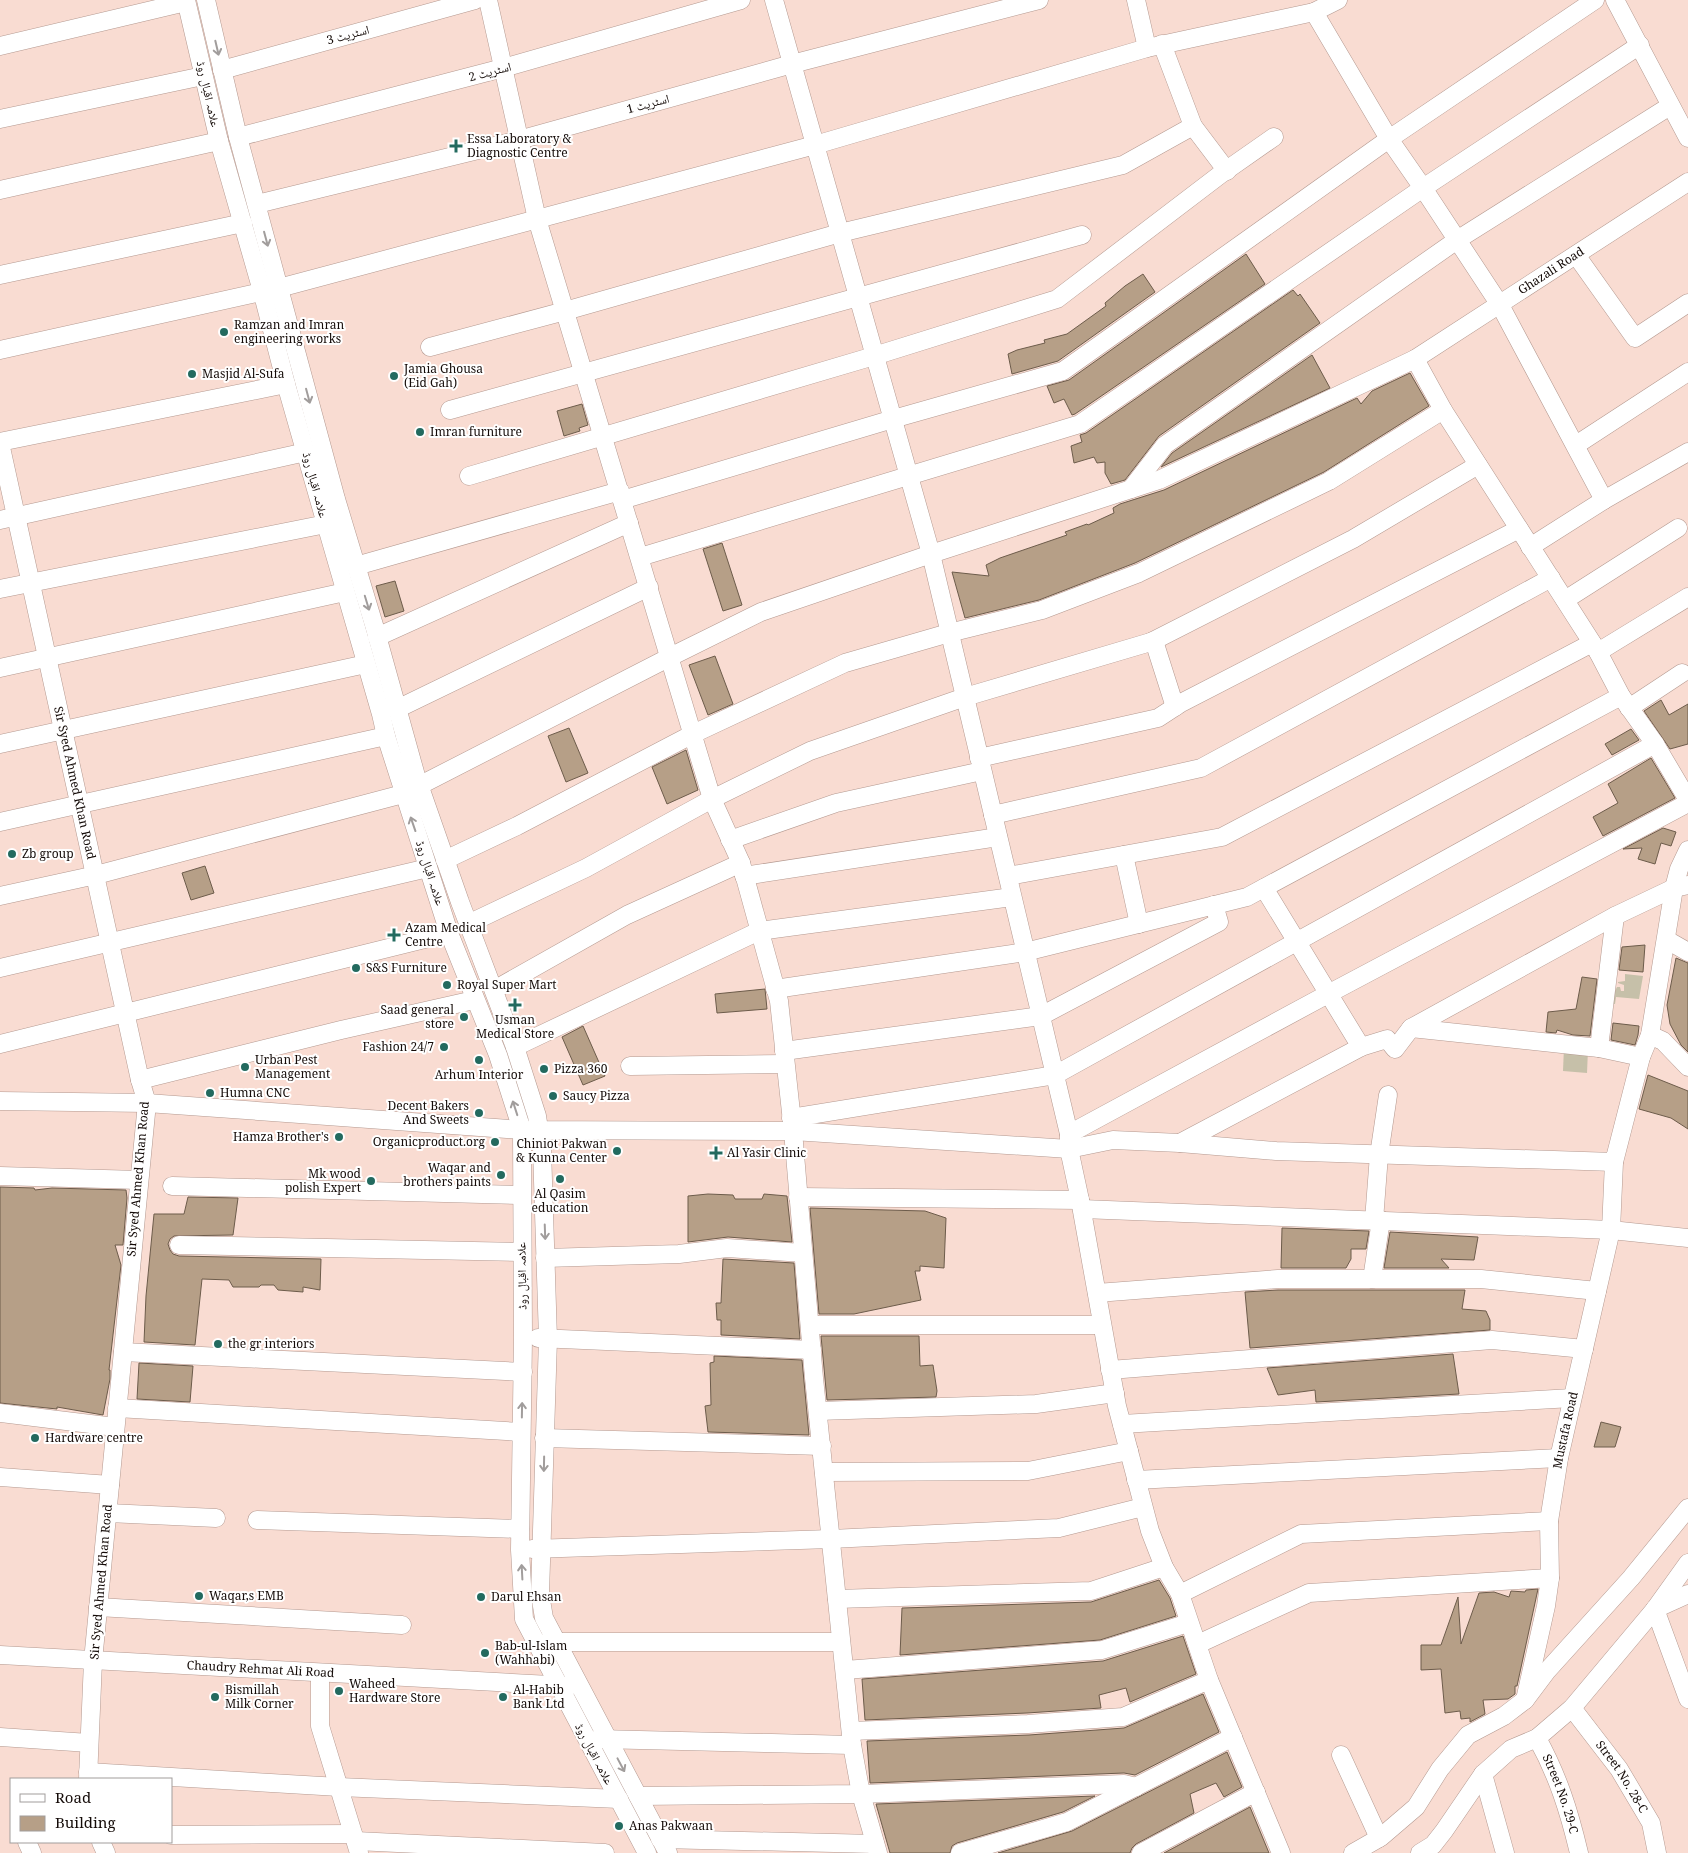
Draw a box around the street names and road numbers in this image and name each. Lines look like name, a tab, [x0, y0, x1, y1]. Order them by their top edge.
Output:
street label: اسٹریٹ 3	[325, 21, 371, 48]
street label: اسٹریٹ 2	[467, 58, 513, 85]
street label: علامہ اقبال روڈ	[193, 59, 224, 129]
street label: اسٹریٹ 1	[625, 90, 671, 117]
street label: Ghazali Road	[1514, 242, 1588, 298]
street label: علامہ اقبال روڈ	[299, 450, 332, 520]
street label: Sir Syed Ahmed Khan Road	[50, 705, 100, 861]
street label: علامہ اقبال روڈ	[412, 838, 449, 908]
street label: Sir Syed Ahmed Khan Road	[122, 1100, 153, 1257]
street label: علامہ اقبال روڈ	[512, 1242, 531, 1310]
street label: Mustafa Road	[1548, 1389, 1582, 1470]
street label: Sir Syed Ahmed Khan Road	[85, 1503, 116, 1660]
street label: Chaudry Rehmat Ali Road	[186, 1656, 336, 1681]
street label: علامہ اقبال روڈ	[571, 1720, 618, 1788]
street label: Street No. 28-C	[1592, 1737, 1652, 1816]
street label: Street No. 29-C	[1539, 1751, 1583, 1835]

